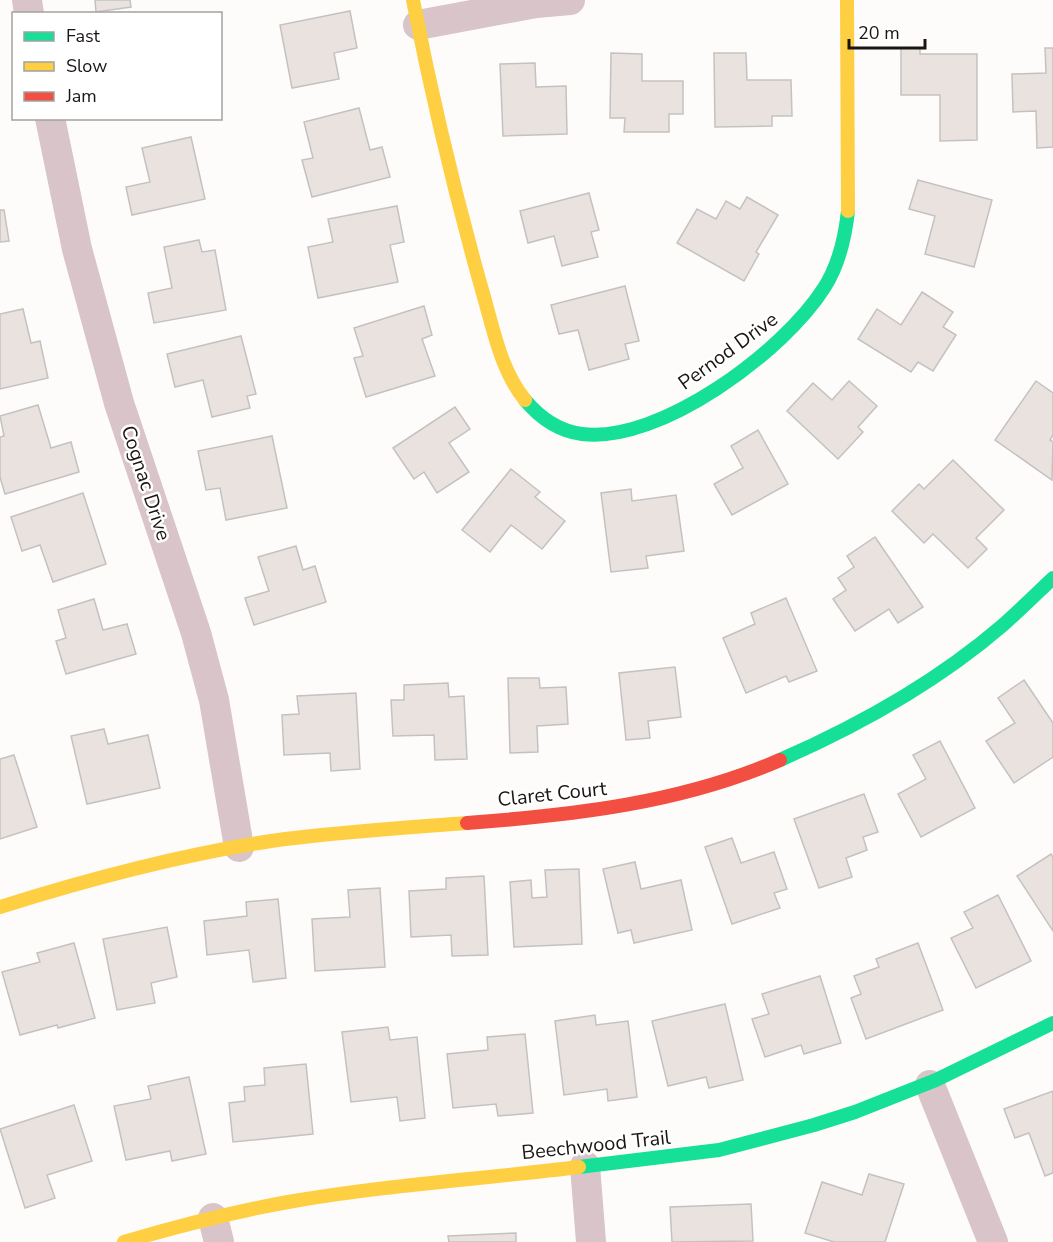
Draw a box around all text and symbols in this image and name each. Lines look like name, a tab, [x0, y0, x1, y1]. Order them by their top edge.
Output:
legend	[12, 12, 222, 120]
scale bar	[849, 12, 926, 50]
text: 20 m	[858, 21, 900, 45]
text: Fast	[66, 24, 101, 48]
text: Slow	[66, 54, 107, 78]
text: Jam	[65, 84, 97, 108]
street label: Pernod Drive	[673, 306, 783, 396]
street label: Cognac Drive	[115, 422, 177, 544]
street label: Claret Court	[496, 775, 609, 813]
street label: Beechwood Trail	[520, 1124, 672, 1166]

